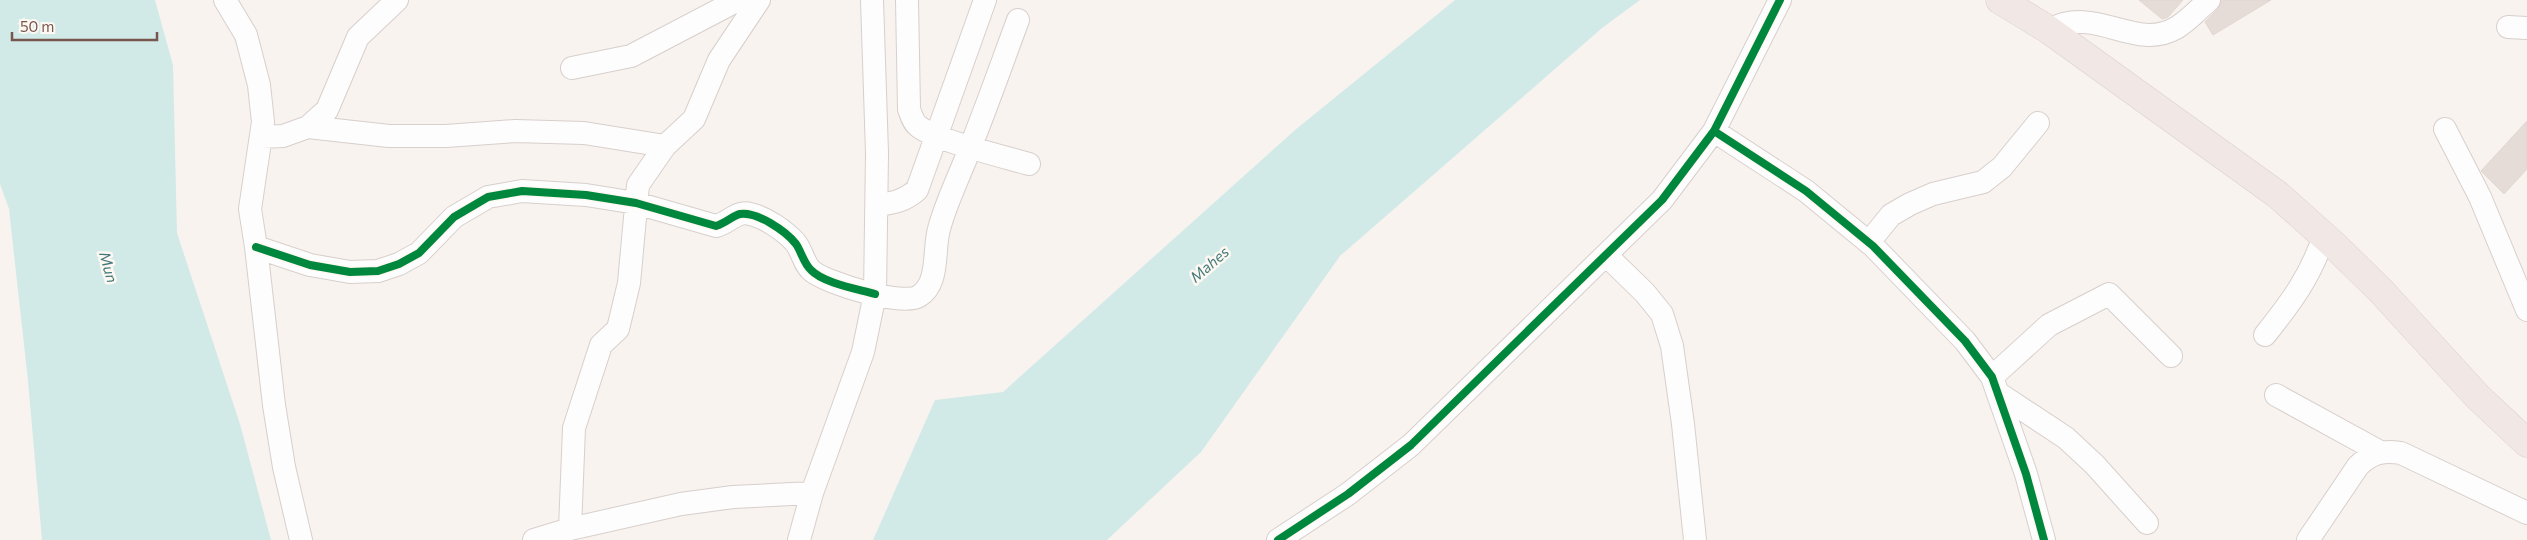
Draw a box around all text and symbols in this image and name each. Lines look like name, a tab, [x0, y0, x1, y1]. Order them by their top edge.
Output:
scale bar	[12, 10, 158, 42]
text: 50 m	[20, 17, 54, 35]
water label: Mahes	[1186, 242, 1232, 286]
water label: Mun	[96, 249, 122, 285]

